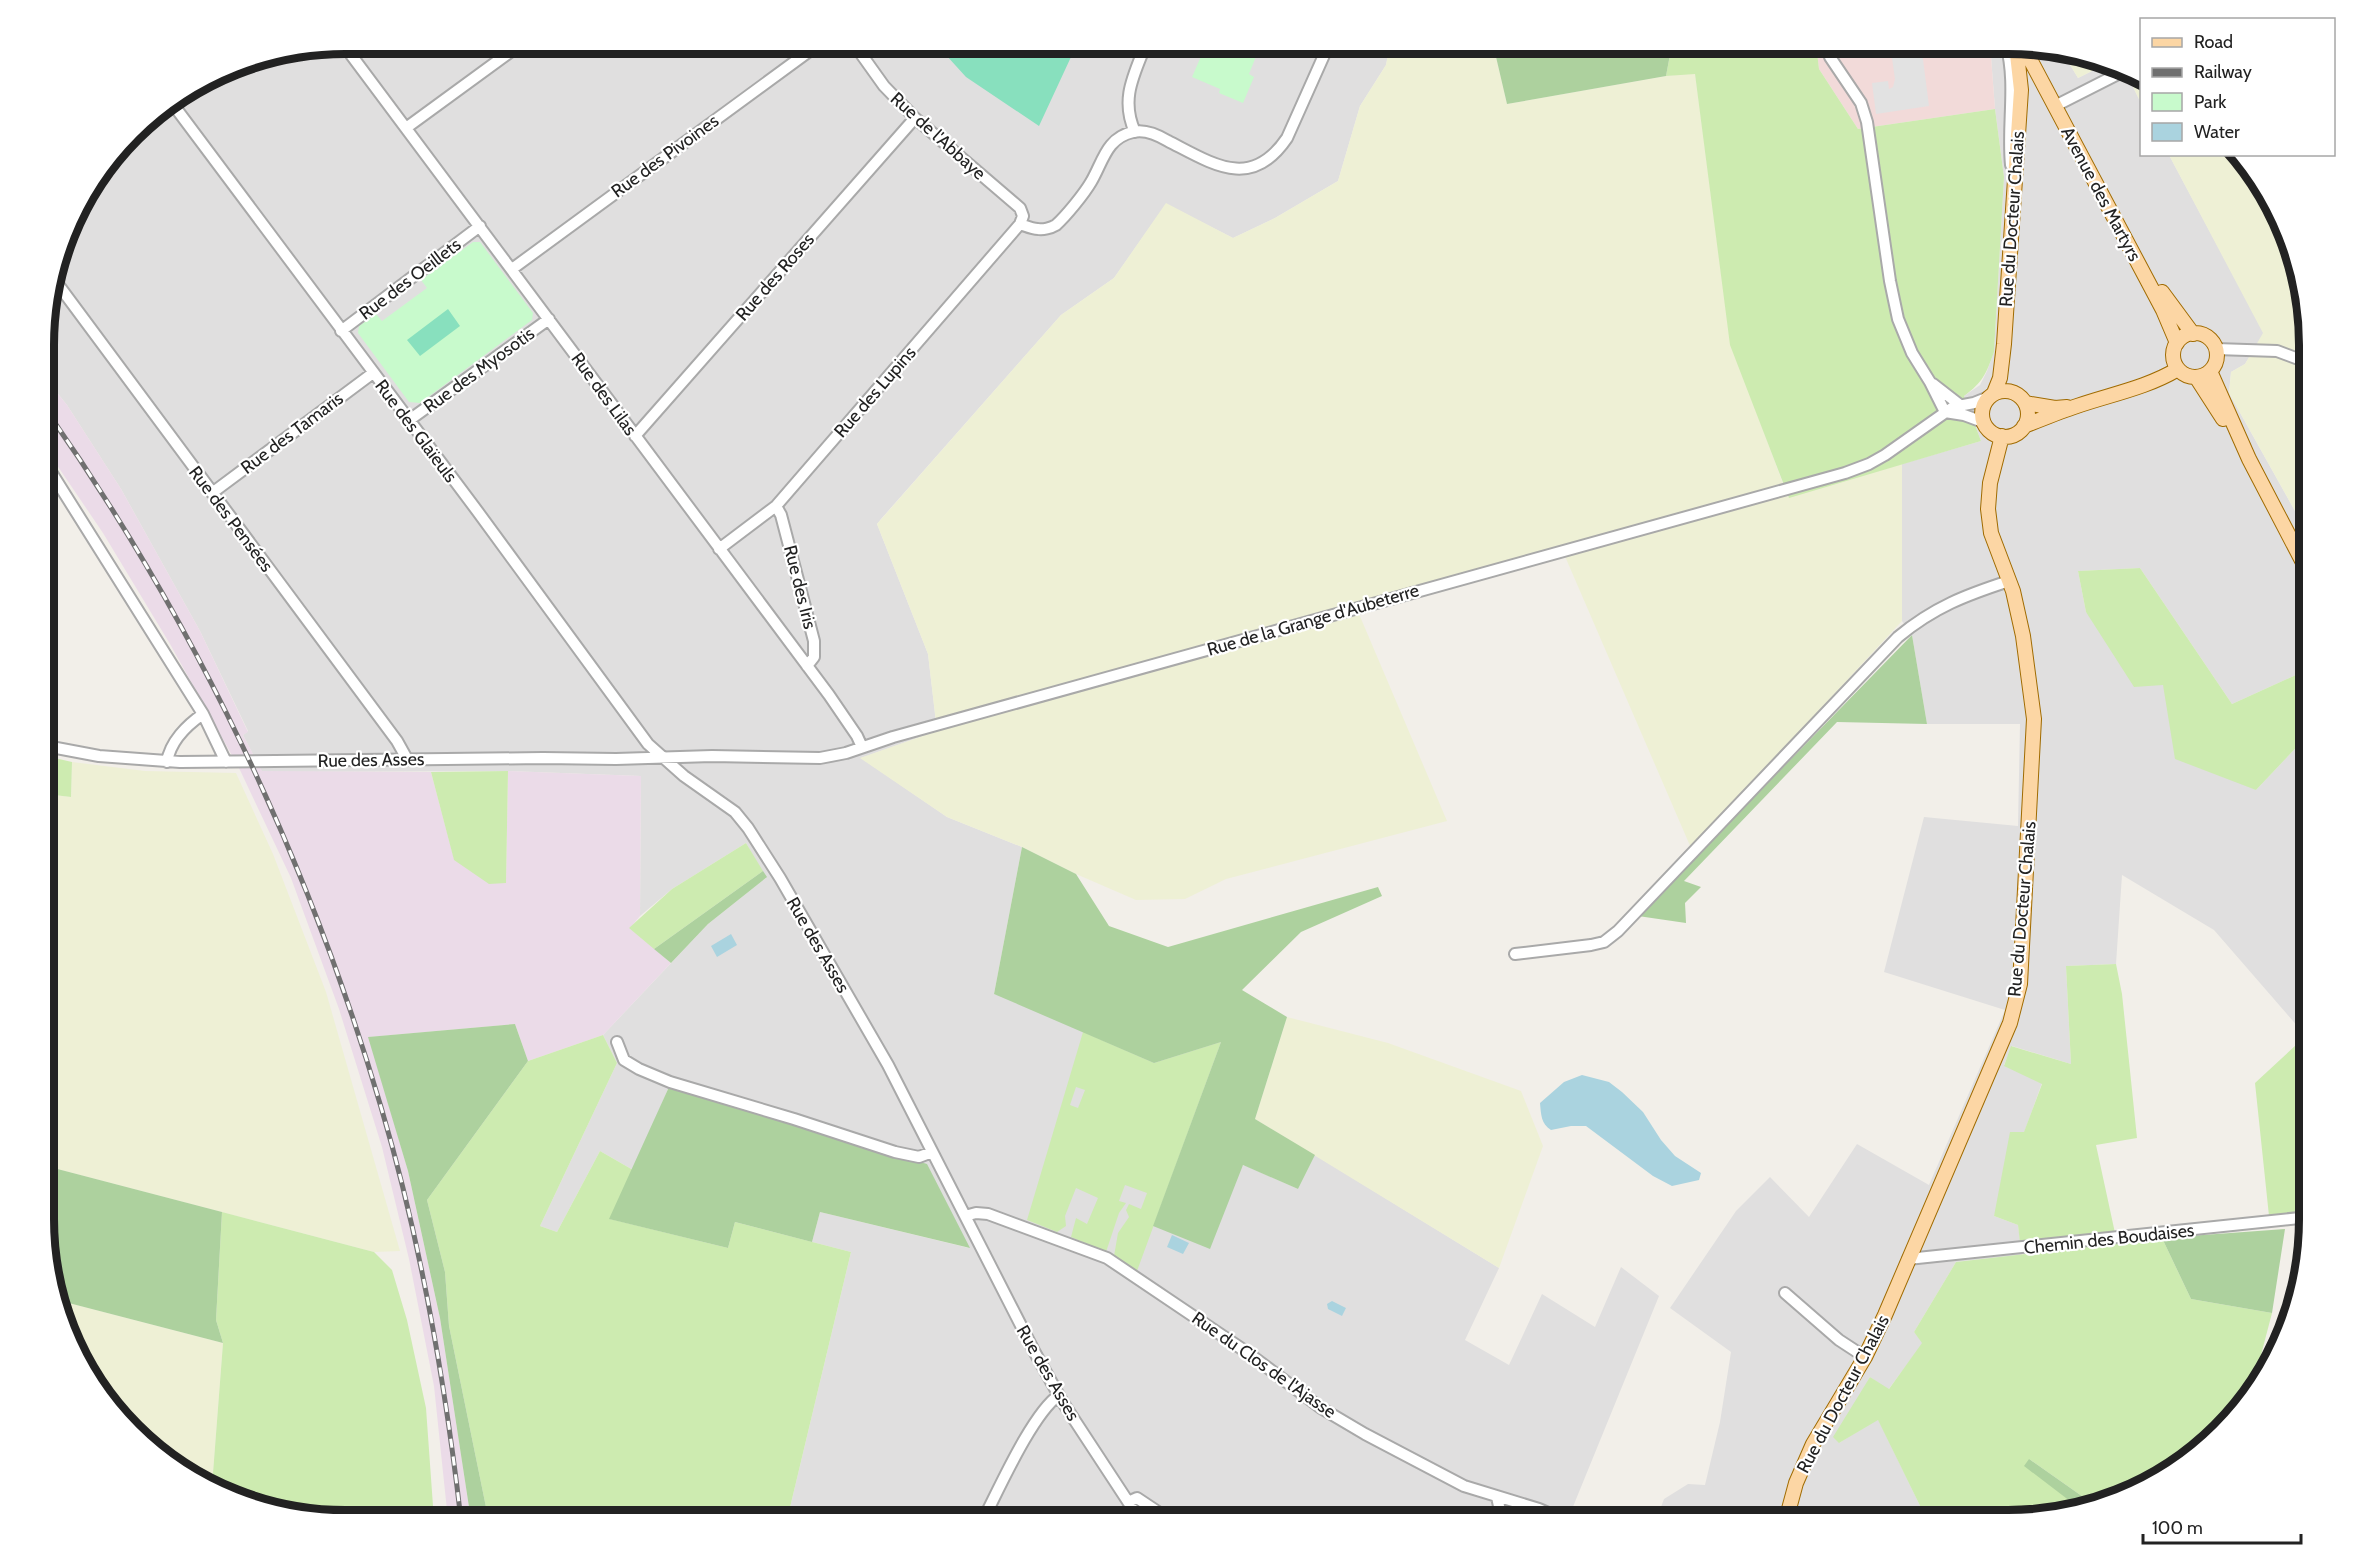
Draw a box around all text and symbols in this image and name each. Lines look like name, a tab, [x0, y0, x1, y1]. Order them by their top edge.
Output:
legend	[2140, 18, 2335, 156]
text: Road	[2194, 31, 2233, 53]
text: Railway	[2194, 61, 2252, 83]
street label: Rue de l'Abbaye	[886, 88, 990, 184]
text: Park	[2194, 91, 2227, 113]
street label: Rue des Pivoines	[607, 110, 723, 202]
text: Water	[2194, 121, 2240, 143]
street label: Avenue des Martyrs	[2056, 123, 2146, 265]
street label: Rue du Docteur Chalais	[1995, 131, 2029, 307]
street label: Rue des Roses	[731, 229, 819, 325]
street label: Rue des Oeillets	[355, 234, 465, 324]
street label: Rue des Myosotis	[419, 322, 539, 418]
street label: Rue des Lupins	[829, 342, 921, 442]
street label: Rue des Lilas	[567, 348, 641, 440]
street label: Rue des Glaïeuls	[370, 375, 462, 487]
street label: Rue des Tamaris	[236, 387, 348, 479]
street label: Rue des Pensées	[184, 462, 278, 576]
street label: Rue des Iris	[779, 543, 821, 631]
street label: Rue de la Grange d'Aubeterre	[1205, 579, 1421, 661]
street label: Rue des Asses	[317, 748, 425, 772]
street label: Rue du Docteur Chalais	[2003, 820, 2041, 998]
street label: Rue des Asses	[782, 893, 854, 997]
street label: Chemin des Boudaises	[2023, 1219, 2195, 1259]
street label: Rue du Clos de l'Ajasse	[1188, 1307, 1340, 1423]
street label: Rue du Docteur Chalais	[1792, 1311, 1894, 1477]
street label: Rue des Asses	[1012, 1321, 1084, 1425]
scale bar	[2143, 1507, 2300, 1545]
text: 100 m	[2152, 1517, 2203, 1539]

